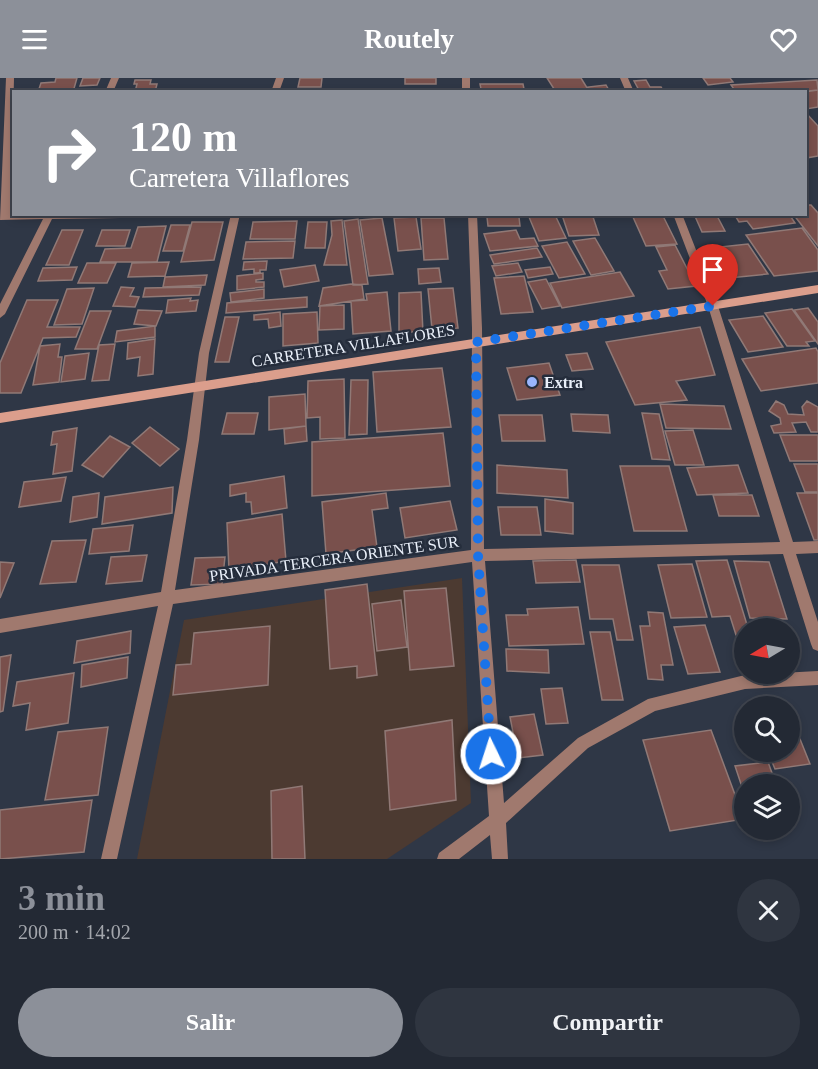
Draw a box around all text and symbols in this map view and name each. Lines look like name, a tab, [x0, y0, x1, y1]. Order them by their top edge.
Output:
icon: menu	[18, 23, 51, 56]
icon: heart	[767, 23, 800, 56]
text: Routely	[364, 24, 454, 54]
icon: right	[30, 114, 108, 192]
text: 120 m	[129, 114, 238, 160]
text: Carretera Villaflores	[129, 163, 350, 193]
pin	[687, 244, 738, 306]
icon: arrive	[696, 253, 729, 286]
street label: CARRETERA VILLAFLORES	[250, 321, 456, 370]
place label: Extra	[544, 374, 583, 391]
marker: Extra	[525, 375, 539, 389]
street label: PRIVADA TERCERA ORIENTE SUR	[208, 533, 460, 584]
north arrow	[734, 618, 800, 684]
map controls	[734, 618, 800, 840]
button: search	[734, 696, 800, 762]
position arrow	[459, 722, 523, 786]
button: layers	[734, 774, 800, 840]
text: 3 min	[18, 878, 105, 918]
button: close	[737, 879, 800, 942]
text: 200 m · 14:02	[18, 921, 131, 943]
button: Salir	[18, 988, 403, 1057]
button: Compartir	[415, 988, 800, 1057]

